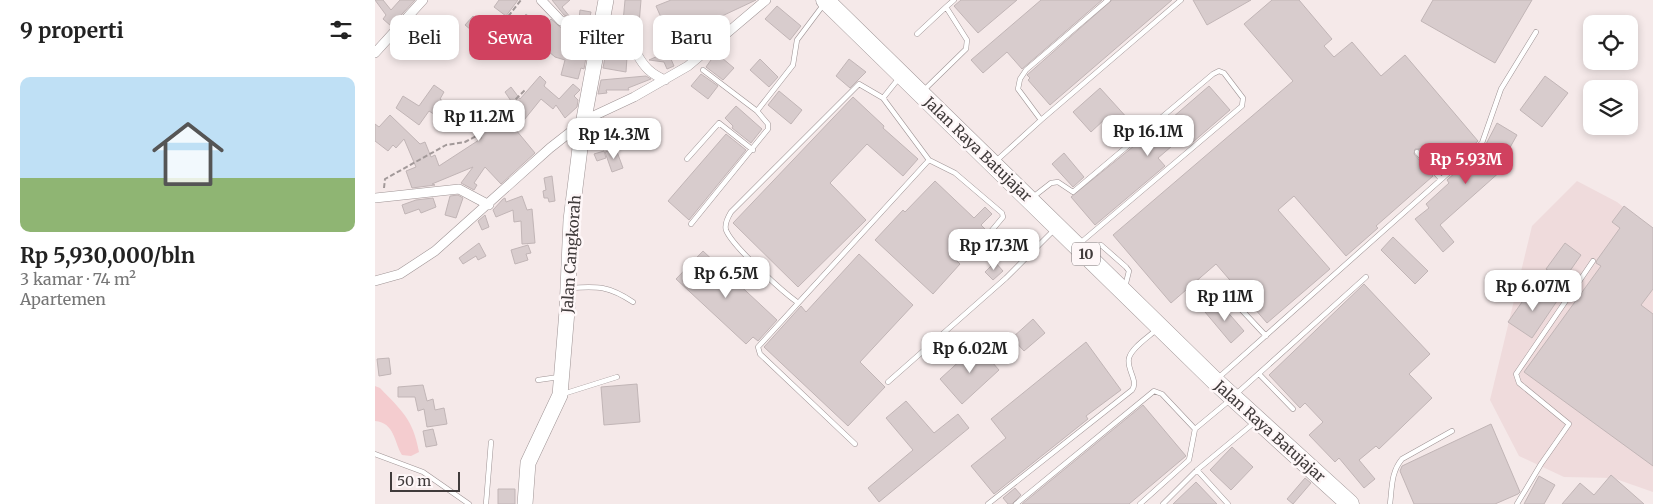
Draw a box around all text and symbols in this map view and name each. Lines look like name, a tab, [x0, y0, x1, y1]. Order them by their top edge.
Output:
chip: Beli	[390, 15, 459, 60]
chip: Sewa	[469, 15, 551, 60]
chip: Filter	[561, 15, 643, 60]
chip: Baru	[653, 15, 730, 60]
map controls	[1583, 15, 1638, 135]
button: locate	[1583, 15, 1638, 70]
icon: filters	[327, 16, 355, 44]
text: 9 properti	[20, 17, 124, 44]
button: layers	[1583, 80, 1638, 135]
street label: Jalan Raya Batujajar	[919, 92, 1036, 206]
pin: Rp 11.2M	[427, 100, 531, 142]
text: Rp 11.2M	[444, 106, 514, 126]
icon: home	[143, 109, 233, 199]
pin: Rp 16.1M	[1096, 114, 1200, 157]
pin: Rp 14.3M	[562, 118, 666, 160]
text: Rp 16.1M	[1113, 121, 1183, 141]
text: Rp 14.3M	[578, 124, 650, 144]
pin: Rp 5.93M	[1414, 142, 1518, 185]
text: Rp 5.93M	[1430, 149, 1502, 169]
street label: Jalan Cangkorah	[557, 194, 585, 315]
pin: Rp 17.3M	[942, 228, 1046, 271]
text: Rp 17.3M	[959, 235, 1029, 255]
text: Rp 5,930,000/bln	[20, 242, 195, 269]
road number: 10	[1072, 242, 1100, 266]
pin: Rp 6.5M	[680, 256, 772, 299]
text: Rp 6.5M	[694, 263, 758, 283]
text: 3 kamar · 74 m²	[20, 269, 136, 289]
pin: Rp 6.07M	[1481, 270, 1585, 312]
text: Rp 6.07M	[1496, 276, 1570, 296]
pin: Rp 11M	[1184, 280, 1266, 322]
text: Rp 11M	[1197, 286, 1253, 306]
text: Apartemen	[20, 289, 106, 309]
pin: Rp 6.02M	[918, 332, 1022, 374]
text: Rp 6.02M	[933, 338, 1007, 358]
street label: Jalan Raya Batujajar	[1210, 375, 1330, 486]
scale bar	[390, 469, 460, 492]
text: 50 m	[397, 472, 431, 490]

